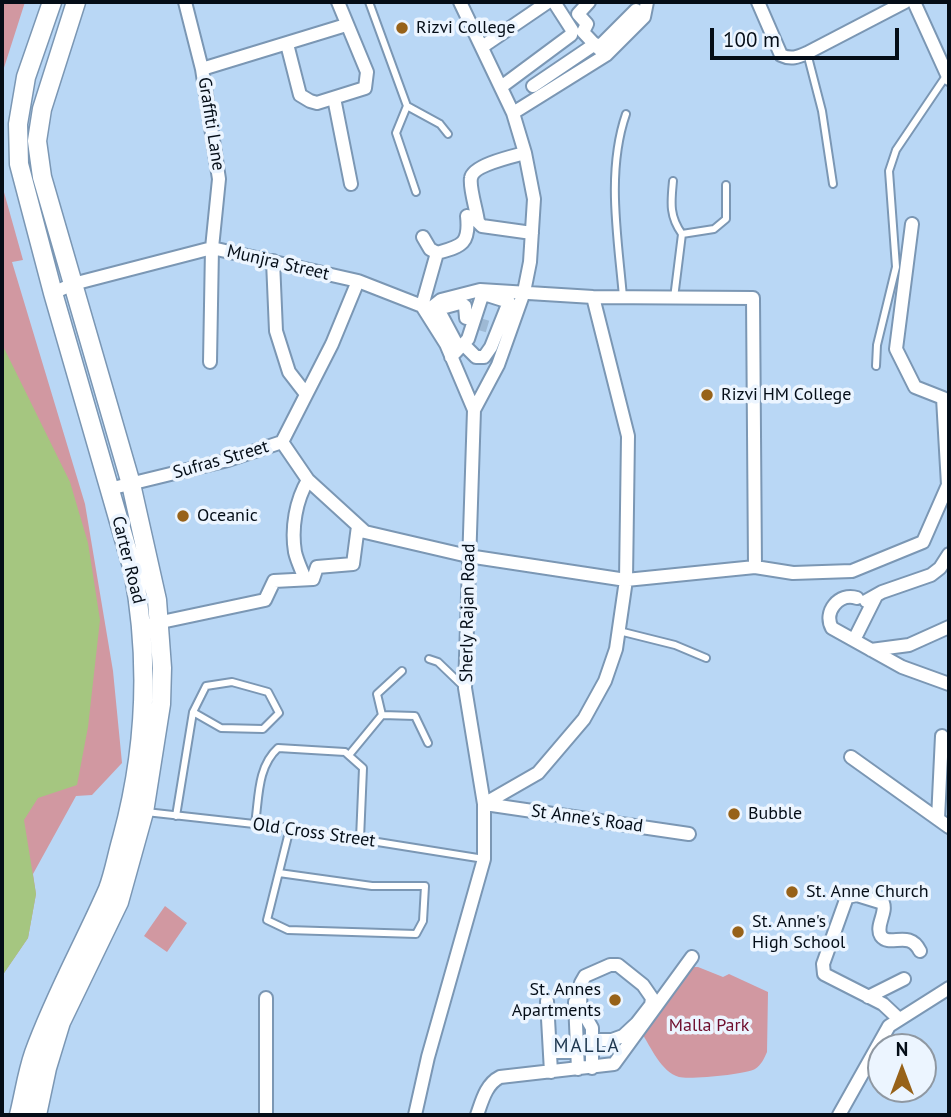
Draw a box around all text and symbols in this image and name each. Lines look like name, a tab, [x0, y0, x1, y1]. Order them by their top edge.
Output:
scale bar	[713, 14, 902, 58]
place label: Rizvi College	[416, 17, 515, 39]
marker: Rizvi College	[394, 20, 410, 36]
text: 100 m	[723, 26, 780, 53]
street label: Graffiti Lane	[193, 76, 229, 172]
street label: Munjra Street	[225, 241, 331, 285]
place label: Rizvi HM College	[721, 384, 851, 406]
marker: Rizvi HM College	[699, 387, 715, 403]
street label: Sufras Street	[171, 436, 271, 484]
place label: Oceanic	[197, 505, 258, 527]
marker: Oceanic	[175, 508, 191, 524]
street label: Carter Road	[107, 514, 149, 606]
street label: Sherly Rajan Road	[456, 543, 480, 683]
street label: St Anne's Road	[530, 800, 644, 838]
place label: Bubble	[748, 803, 802, 825]
marker: Bubble	[726, 806, 742, 822]
street label: Old Cross Street	[251, 814, 377, 852]
place label: St. Anne Church	[806, 881, 929, 903]
marker: St. Anne Church	[784, 884, 800, 900]
place label: St. Anne's High School	[752, 911, 845, 954]
marker: St. Anne's High School	[730, 924, 746, 940]
place label: St. Annes Apartments	[512, 979, 601, 1021]
marker: St. Annes Apartments	[607, 992, 623, 1008]
park label: Malla Park	[669, 1015, 749, 1037]
north arrow	[867, 1033, 937, 1103]
district label: MALLA	[554, 1036, 620, 1058]
text: N	[896, 1037, 908, 1061]

